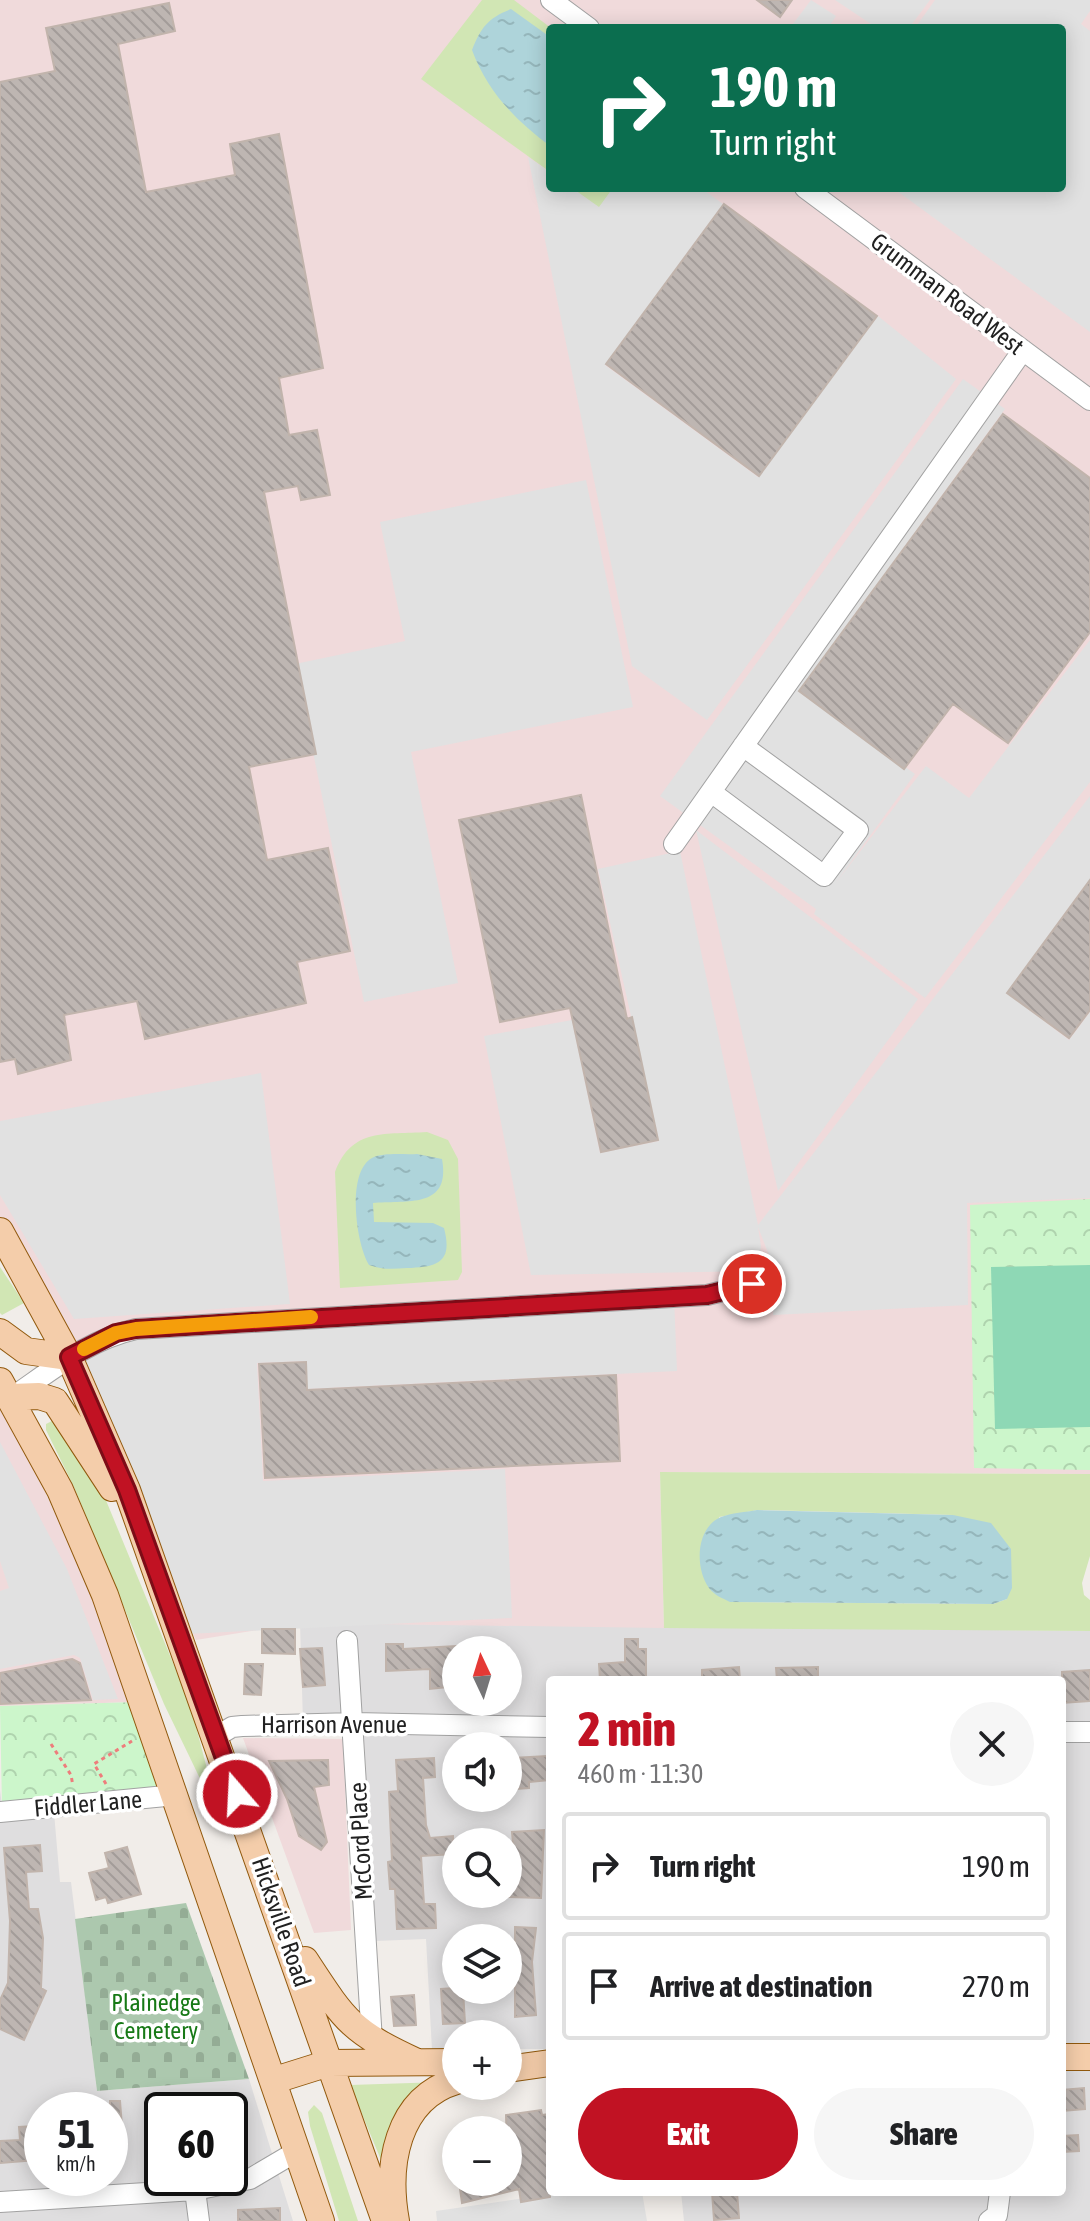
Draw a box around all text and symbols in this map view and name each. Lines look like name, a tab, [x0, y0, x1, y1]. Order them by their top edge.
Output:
text: 190 m	[710, 55, 837, 119]
icon: right	[578, 56, 682, 160]
text: Turn right	[710, 121, 837, 163]
street label: Grumman Road West	[866, 227, 1029, 360]
pin	[718, 1250, 786, 1318]
icon: arrive	[730, 1262, 774, 1306]
north arrow	[442, 1636, 522, 1716]
map controls	[442, 1636, 522, 2196]
text: 2 min	[578, 1701, 676, 1756]
button: close	[950, 1702, 1034, 1786]
street label: Harrison Avenue	[261, 1711, 407, 1738]
button: sound	[442, 1732, 522, 1812]
position arrow	[195, 1752, 279, 1836]
text: 460 m · 11:30	[578, 1759, 703, 1789]
street label: McCord Place	[344, 1781, 377, 1901]
street label: Fiddler Lane	[33, 1785, 143, 1822]
button: search	[442, 1828, 522, 1908]
icon: right	[582, 1844, 626, 1888]
text: Turn right	[650, 1849, 756, 1883]
text: 190 m	[962, 1849, 1030, 1883]
street label: Hicksville Road	[247, 1853, 316, 1990]
button: layers	[442, 1924, 522, 2004]
icon: arrive	[582, 1964, 626, 2008]
text: Arrive at destination	[650, 1969, 872, 2003]
text: 270 m	[962, 1969, 1030, 2003]
park label: Plainedge Cemetery	[111, 1989, 201, 2044]
button: +	[442, 2020, 522, 2100]
button: Exit	[578, 2088, 798, 2180]
button: Share	[814, 2088, 1034, 2180]
speed limit sign: 60	[144, 2092, 248, 2196]
text: 51	[57, 2111, 95, 2156]
button: −	[442, 2116, 522, 2196]
text: km/h	[56, 2152, 96, 2175]

